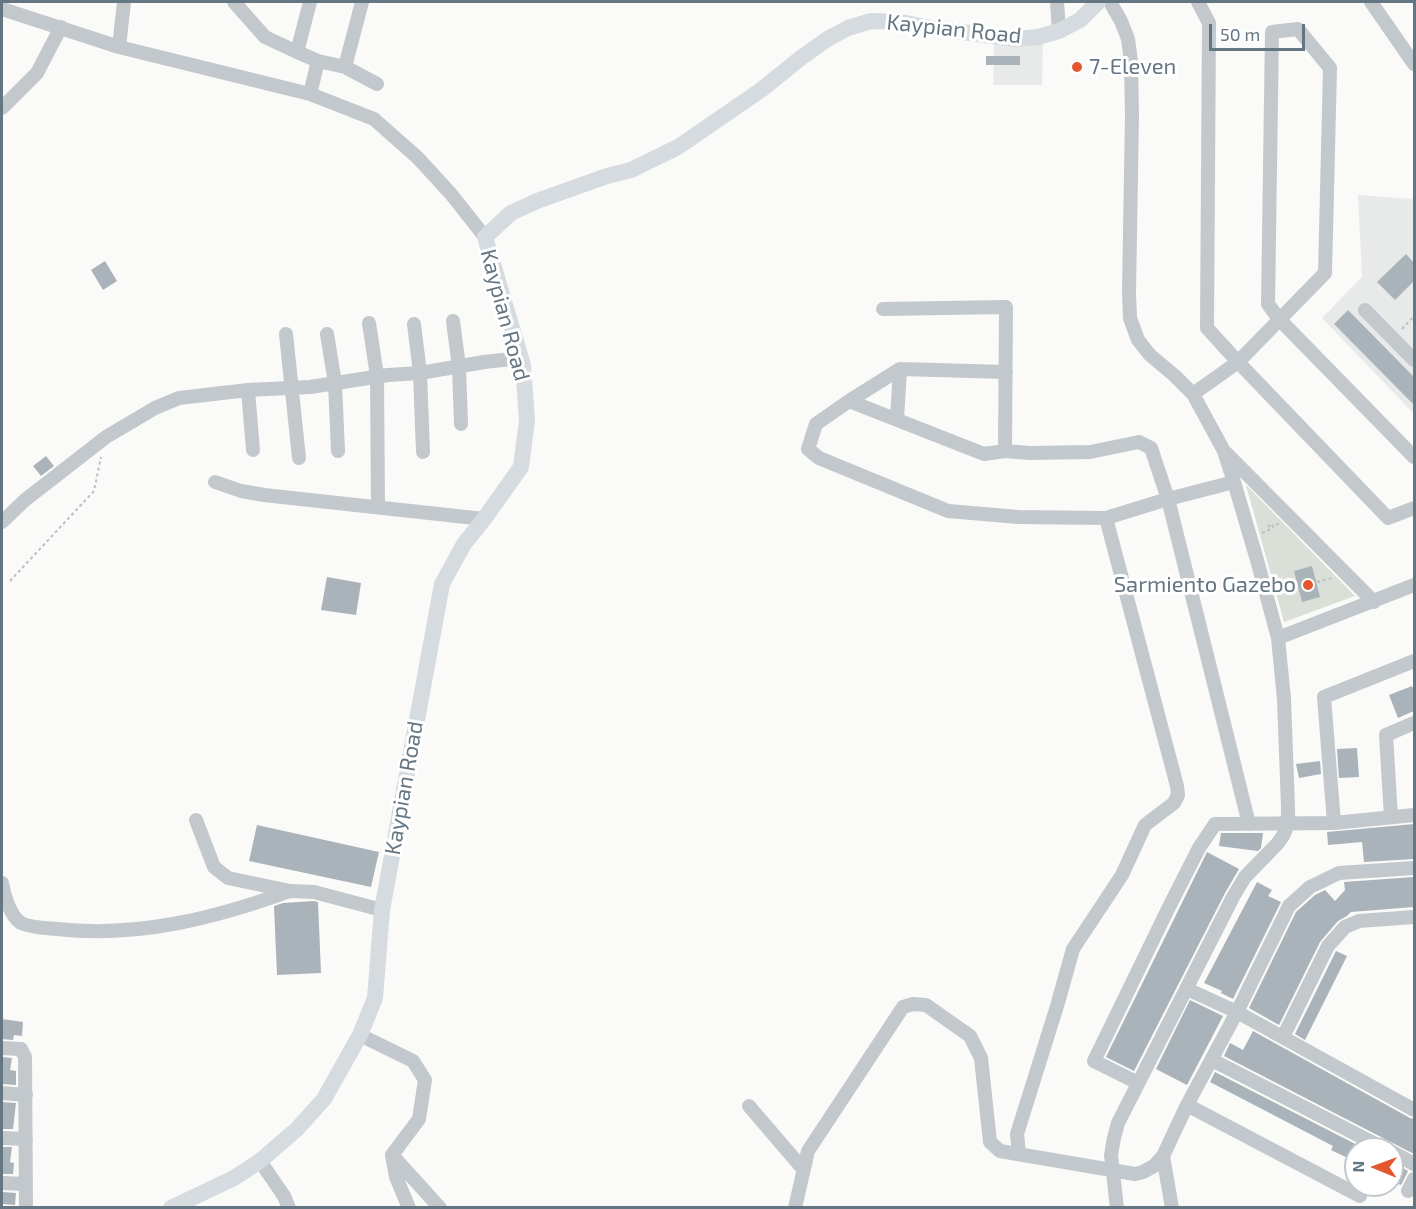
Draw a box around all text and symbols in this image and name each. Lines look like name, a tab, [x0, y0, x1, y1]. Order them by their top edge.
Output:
street label: Kaypian Road	[885, 9, 1023, 49]
scale bar	[1212, 12, 1308, 50]
text: 50 m	[1220, 23, 1260, 45]
place label: 7-Eleven	[1089, 54, 1176, 80]
marker: 7-Eleven	[1070, 60, 1084, 74]
street label: Kaypian Road	[475, 246, 535, 384]
place label: Sarmiento Gazebo	[1114, 572, 1296, 598]
marker: Sarmiento Gazebo	[1301, 578, 1315, 592]
street label: Kaypian Road	[379, 719, 429, 857]
north arrow	[1344, 1137, 1404, 1197]
text: N	[1348, 1161, 1367, 1173]

